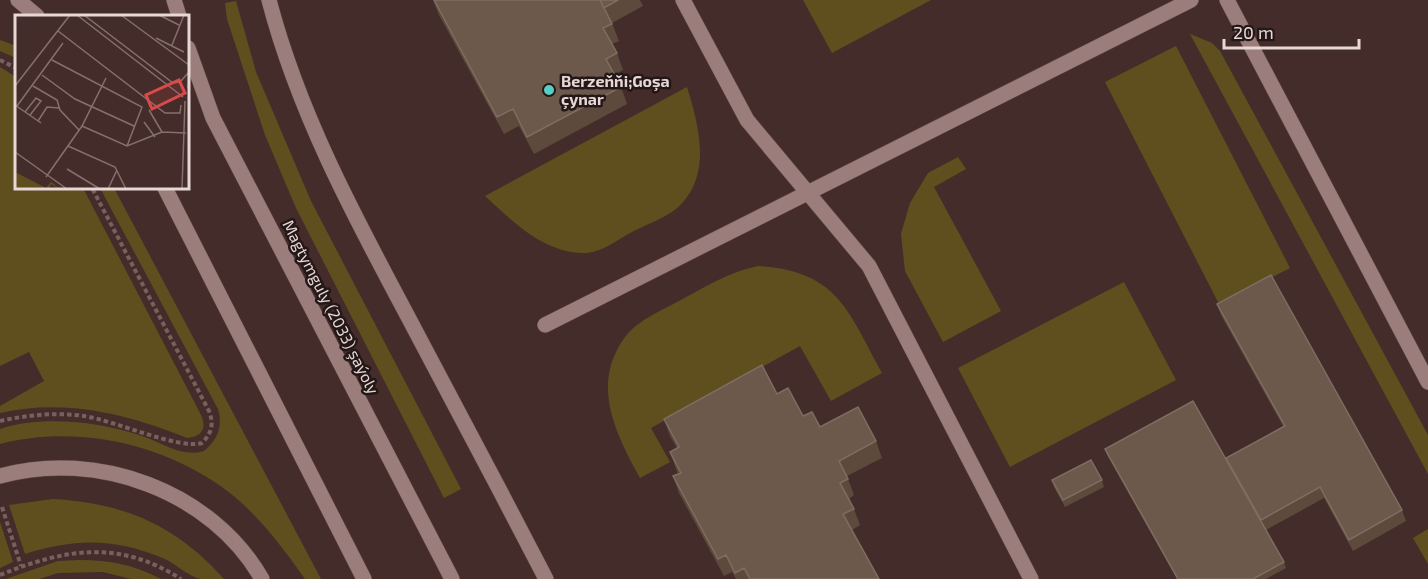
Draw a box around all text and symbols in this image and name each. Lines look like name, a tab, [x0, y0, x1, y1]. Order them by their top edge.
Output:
scale bar	[1224, 12, 1359, 50]
inset map	[15, 15, 189, 189]
text: 20 m	[1233, 21, 1274, 43]
place label: Berzeňňi;Goşa çynar	[561, 71, 670, 110]
marker: Berzeňňi;Goşa çynar	[542, 83, 556, 97]
street label: Magtymguly (2033) şaýoly	[278, 217, 384, 398]

